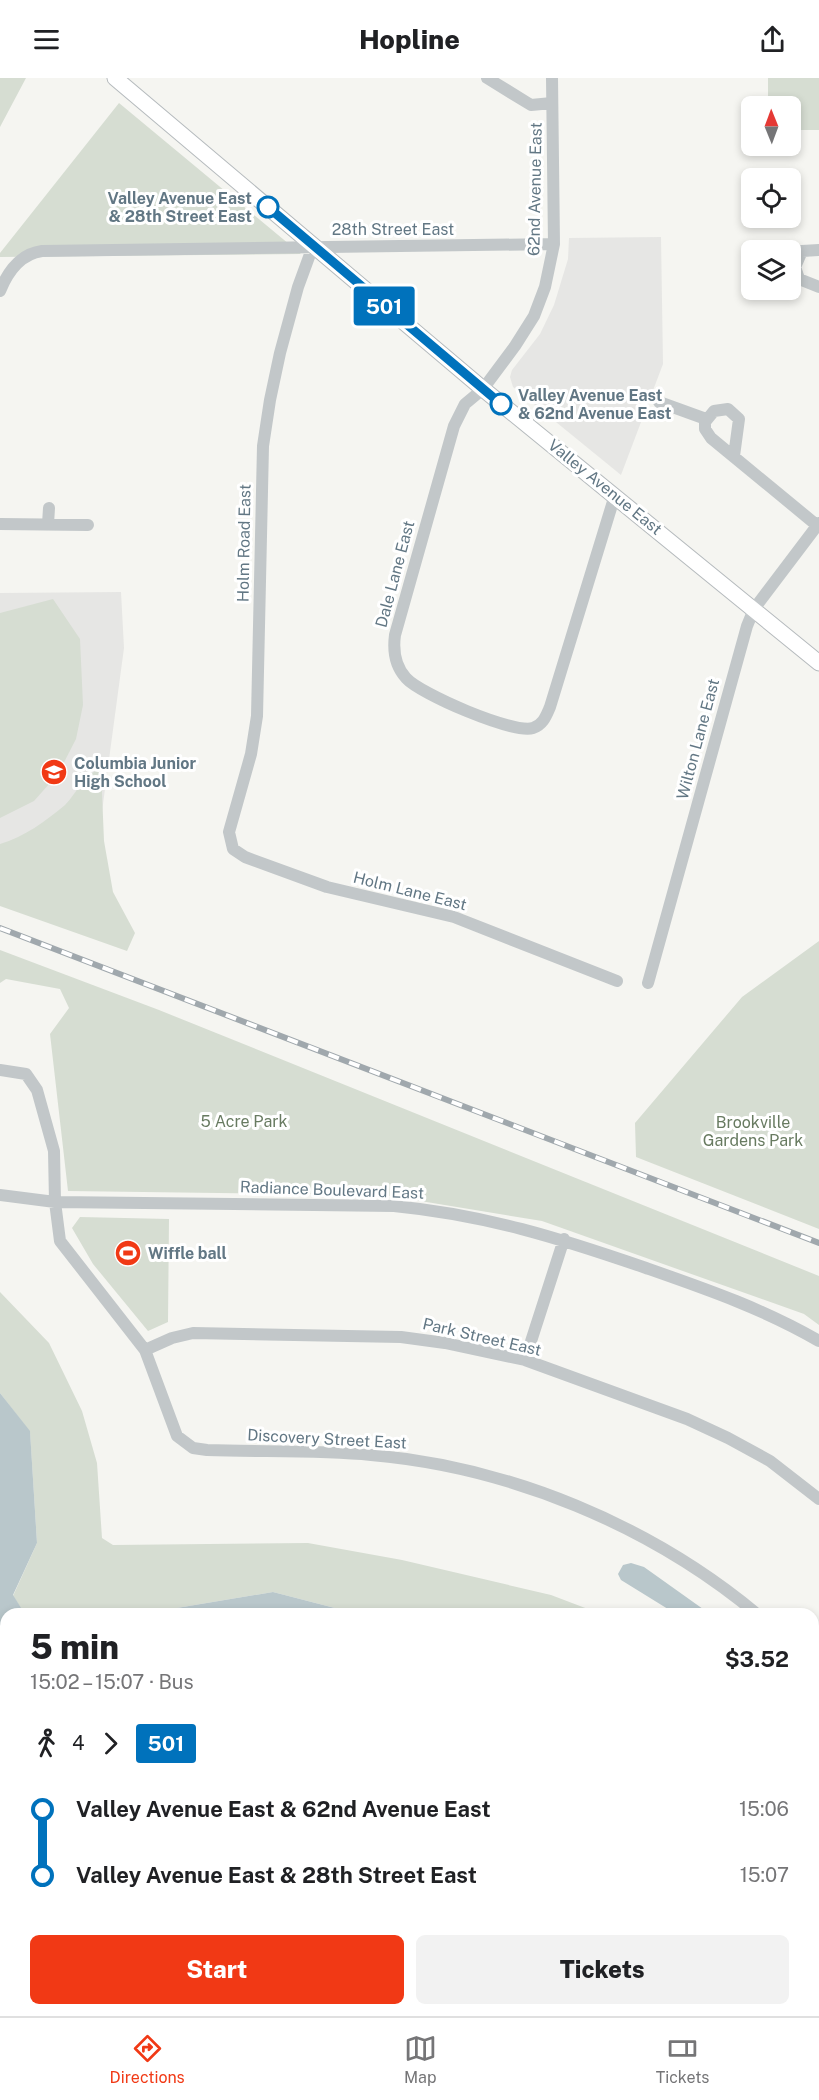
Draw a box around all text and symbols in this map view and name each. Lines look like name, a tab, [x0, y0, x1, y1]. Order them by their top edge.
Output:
icon: menu	[30, 23, 63, 56]
text: Hopline	[359, 23, 460, 55]
icon: share	[756, 23, 789, 56]
north arrow	[741, 96, 801, 156]
map controls	[741, 96, 801, 300]
street label: 62nd Avenue East	[524, 122, 546, 256]
button: locate	[741, 168, 801, 228]
place label: Valley Avenue East & 28th Street East	[107, 189, 252, 226]
marker: Valley Avenue East & 28th Street East	[257, 196, 279, 218]
street label: 28th Street East	[332, 220, 454, 239]
button: layers	[741, 240, 801, 300]
line badge: 501	[350, 286, 418, 326]
text: 501	[366, 294, 402, 319]
place label: Valley Avenue East & 62nd Avenue East	[518, 386, 672, 423]
marker: Valley Avenue East & 62nd Avenue East	[490, 393, 512, 415]
street label: Valley Avenue East	[544, 435, 666, 539]
street label: Holm Road East	[233, 484, 255, 602]
street label: Dale Lane East	[372, 518, 418, 630]
street label: Wilton Lane East	[673, 676, 723, 802]
place label: Columbia Junior High School	[74, 754, 196, 791]
school or university icon: Columbia Junior High School	[39, 757, 69, 787]
street label: Holm Lane East	[351, 868, 469, 914]
park label: 5 Acre Park	[201, 1112, 287, 1131]
park label: Brookville Gardens Park	[703, 1113, 803, 1150]
street label: Radiance Boulevard East	[240, 1177, 424, 1203]
sports icon: Wiffle ball	[113, 1238, 143, 1268]
place label: Wiffle ball	[148, 1244, 227, 1263]
street label: Park Street East	[421, 1314, 543, 1360]
street label: Discovery Street East	[247, 1425, 407, 1453]
text: 5 min	[30, 1628, 119, 1666]
text: $3.52	[725, 1646, 789, 1672]
text: 15:02 – 15:07 · Bus	[30, 1670, 194, 1694]
icon: walk	[30, 1727, 63, 1760]
icon: forward	[94, 1727, 127, 1760]
text: 4	[72, 1731, 85, 1755]
text: 501	[148, 1731, 184, 1756]
text: Valley Avenue East & 62nd Avenue East	[76, 1796, 491, 1822]
text: 15:06	[739, 1797, 789, 1821]
text: Valley Avenue East & 28th Street East	[76, 1862, 477, 1888]
text: 15:07	[740, 1863, 789, 1887]
button: Start	[30, 1935, 404, 2004]
button: Tickets	[416, 1935, 789, 2004]
tab: Directions	[110, 2032, 185, 2087]
tab: Map	[404, 2032, 437, 2087]
tab: Tickets	[656, 2032, 709, 2087]

